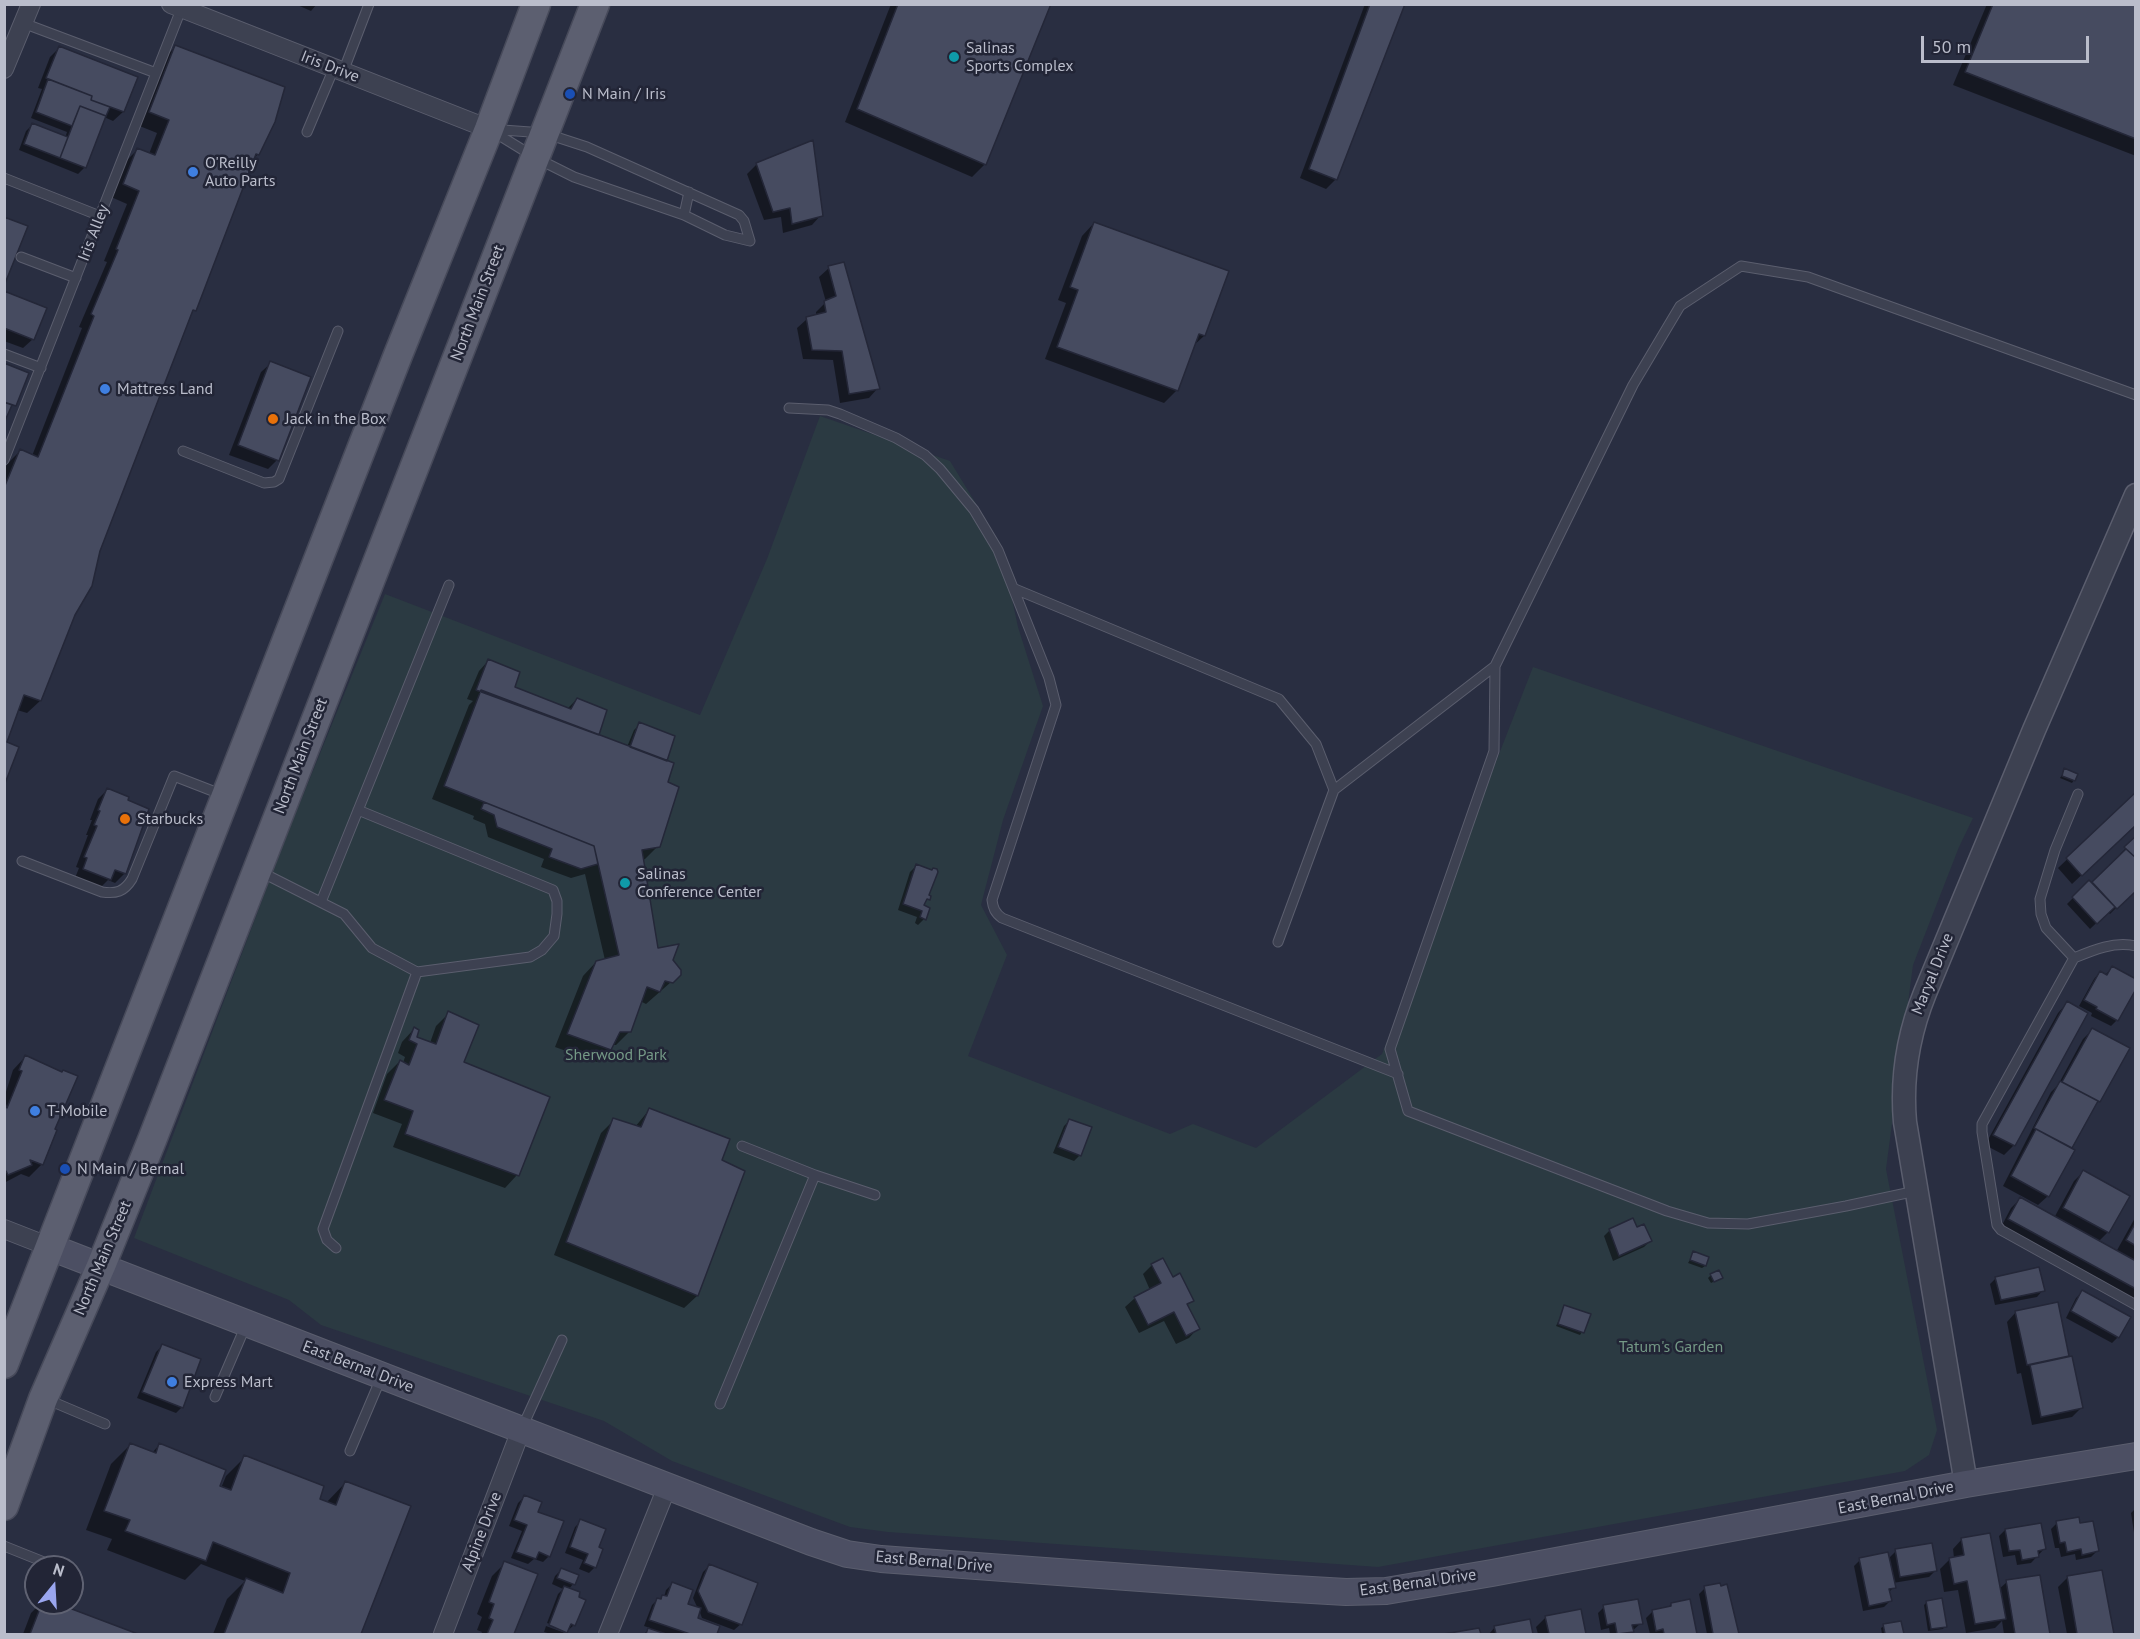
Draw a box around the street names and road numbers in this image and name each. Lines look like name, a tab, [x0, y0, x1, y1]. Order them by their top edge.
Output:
street label: Iris Drive	[298, 47, 362, 87]
street label: Iris Alley	[74, 202, 114, 264]
street label: North Main Street	[447, 242, 509, 364]
street label: North Main Street	[270, 695, 332, 817]
street label: Maryal Drive	[1908, 930, 1958, 1018]
street label: North Main Street	[70, 1198, 136, 1318]
street label: East Bernal Drive	[300, 1337, 416, 1397]
street label: East Bernal Drive	[1837, 1477, 1955, 1519]
street label: Alpine Drive	[458, 1489, 506, 1575]
street label: East Bernal Drive	[875, 1547, 993, 1577]
street label: East Bernal Drive	[1359, 1565, 1477, 1601]

